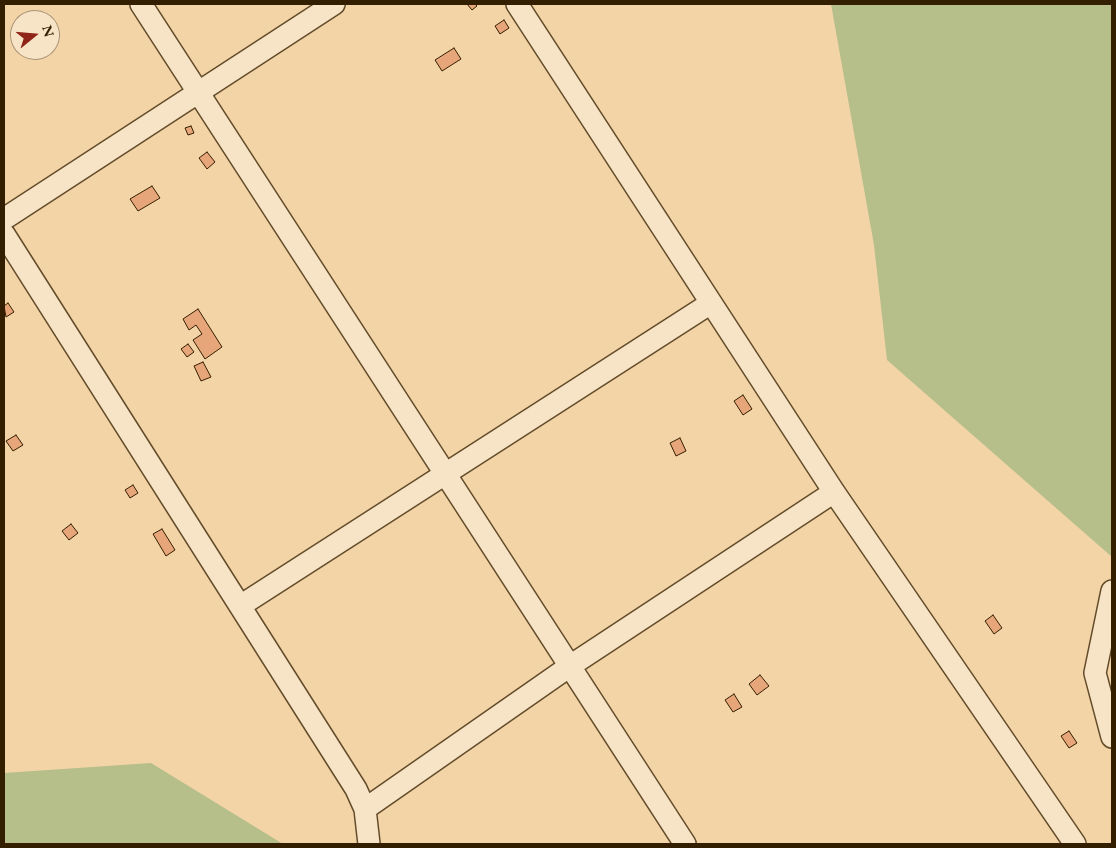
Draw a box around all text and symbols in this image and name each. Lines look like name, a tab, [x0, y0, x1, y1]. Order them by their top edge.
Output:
north arrow	[10, 10, 60, 60]
text: N	[38, 23, 59, 39]

